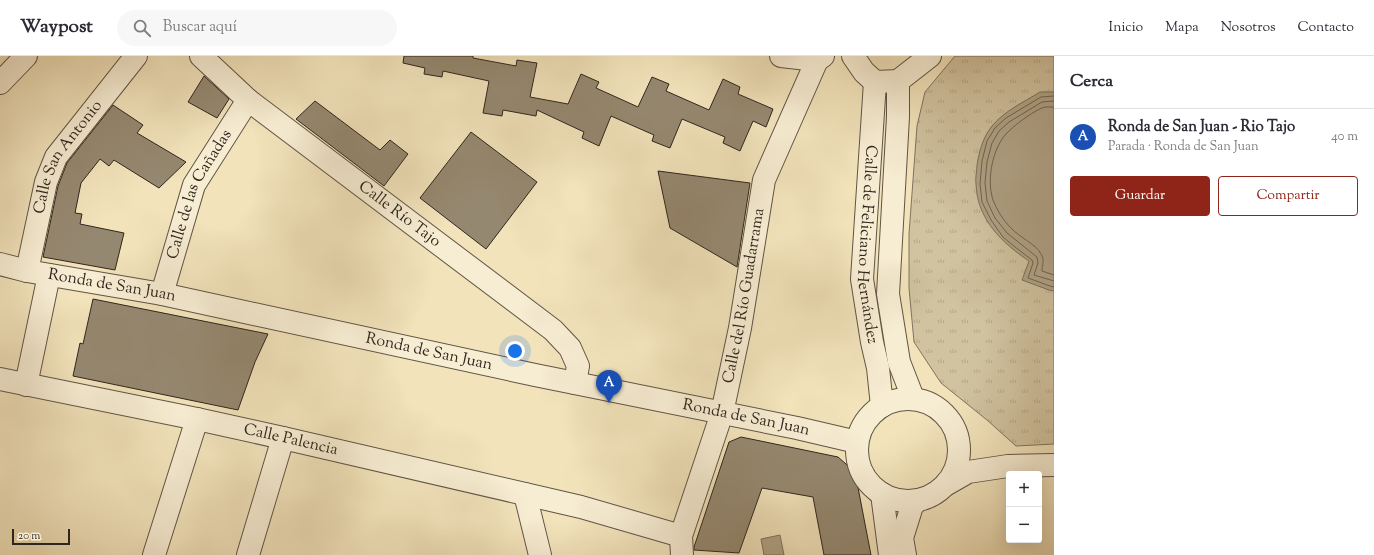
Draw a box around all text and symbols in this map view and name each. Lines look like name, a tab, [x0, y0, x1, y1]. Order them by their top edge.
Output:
search box	[117, 10, 397, 46]
text: Waypost	[20, 14, 93, 41]
icon: search	[131, 17, 153, 39]
text: Buscar aquí	[163, 17, 237, 38]
text: Inicio	[1109, 18, 1143, 38]
text: Mapa	[1165, 18, 1199, 38]
text: Nosotros	[1221, 18, 1276, 38]
text: Contacto	[1298, 18, 1354, 38]
text: Cerca	[1070, 70, 1113, 94]
street label: Calle San Antonio	[28, 95, 108, 216]
text: Ronda de San Juan - Rio Tajo	[1108, 117, 1295, 138]
street label: Calle de las Cañadas	[161, 125, 238, 262]
text: A	[1078, 128, 1088, 146]
text: 40 m	[1331, 128, 1358, 146]
text: Parada · Ronda de San Juan	[1108, 138, 1259, 156]
street label: Calle de Feliciano Hernández	[850, 144, 884, 345]
street label: Calle Río Tajo	[353, 175, 446, 253]
button: Guardar	[1070, 176, 1210, 216]
button: Compartir	[1218, 176, 1358, 216]
street label: Calle del Río Guadarrama	[717, 206, 771, 386]
street label: Ronda de San Juan	[46, 263, 178, 308]
street label: Ronda de San Juan	[363, 327, 495, 377]
your location	[505, 341, 525, 361]
pin: A	[596, 370, 622, 403]
street label: Ronda de San Juan	[681, 394, 813, 442]
street label: Calle Palencia	[241, 418, 341, 462]
map controls	[1006, 471, 1042, 543]
button: +	[1006, 471, 1042, 507]
button: −	[1006, 507, 1042, 543]
scale bar	[12, 527, 70, 546]
text: 20 m	[18, 528, 40, 544]

